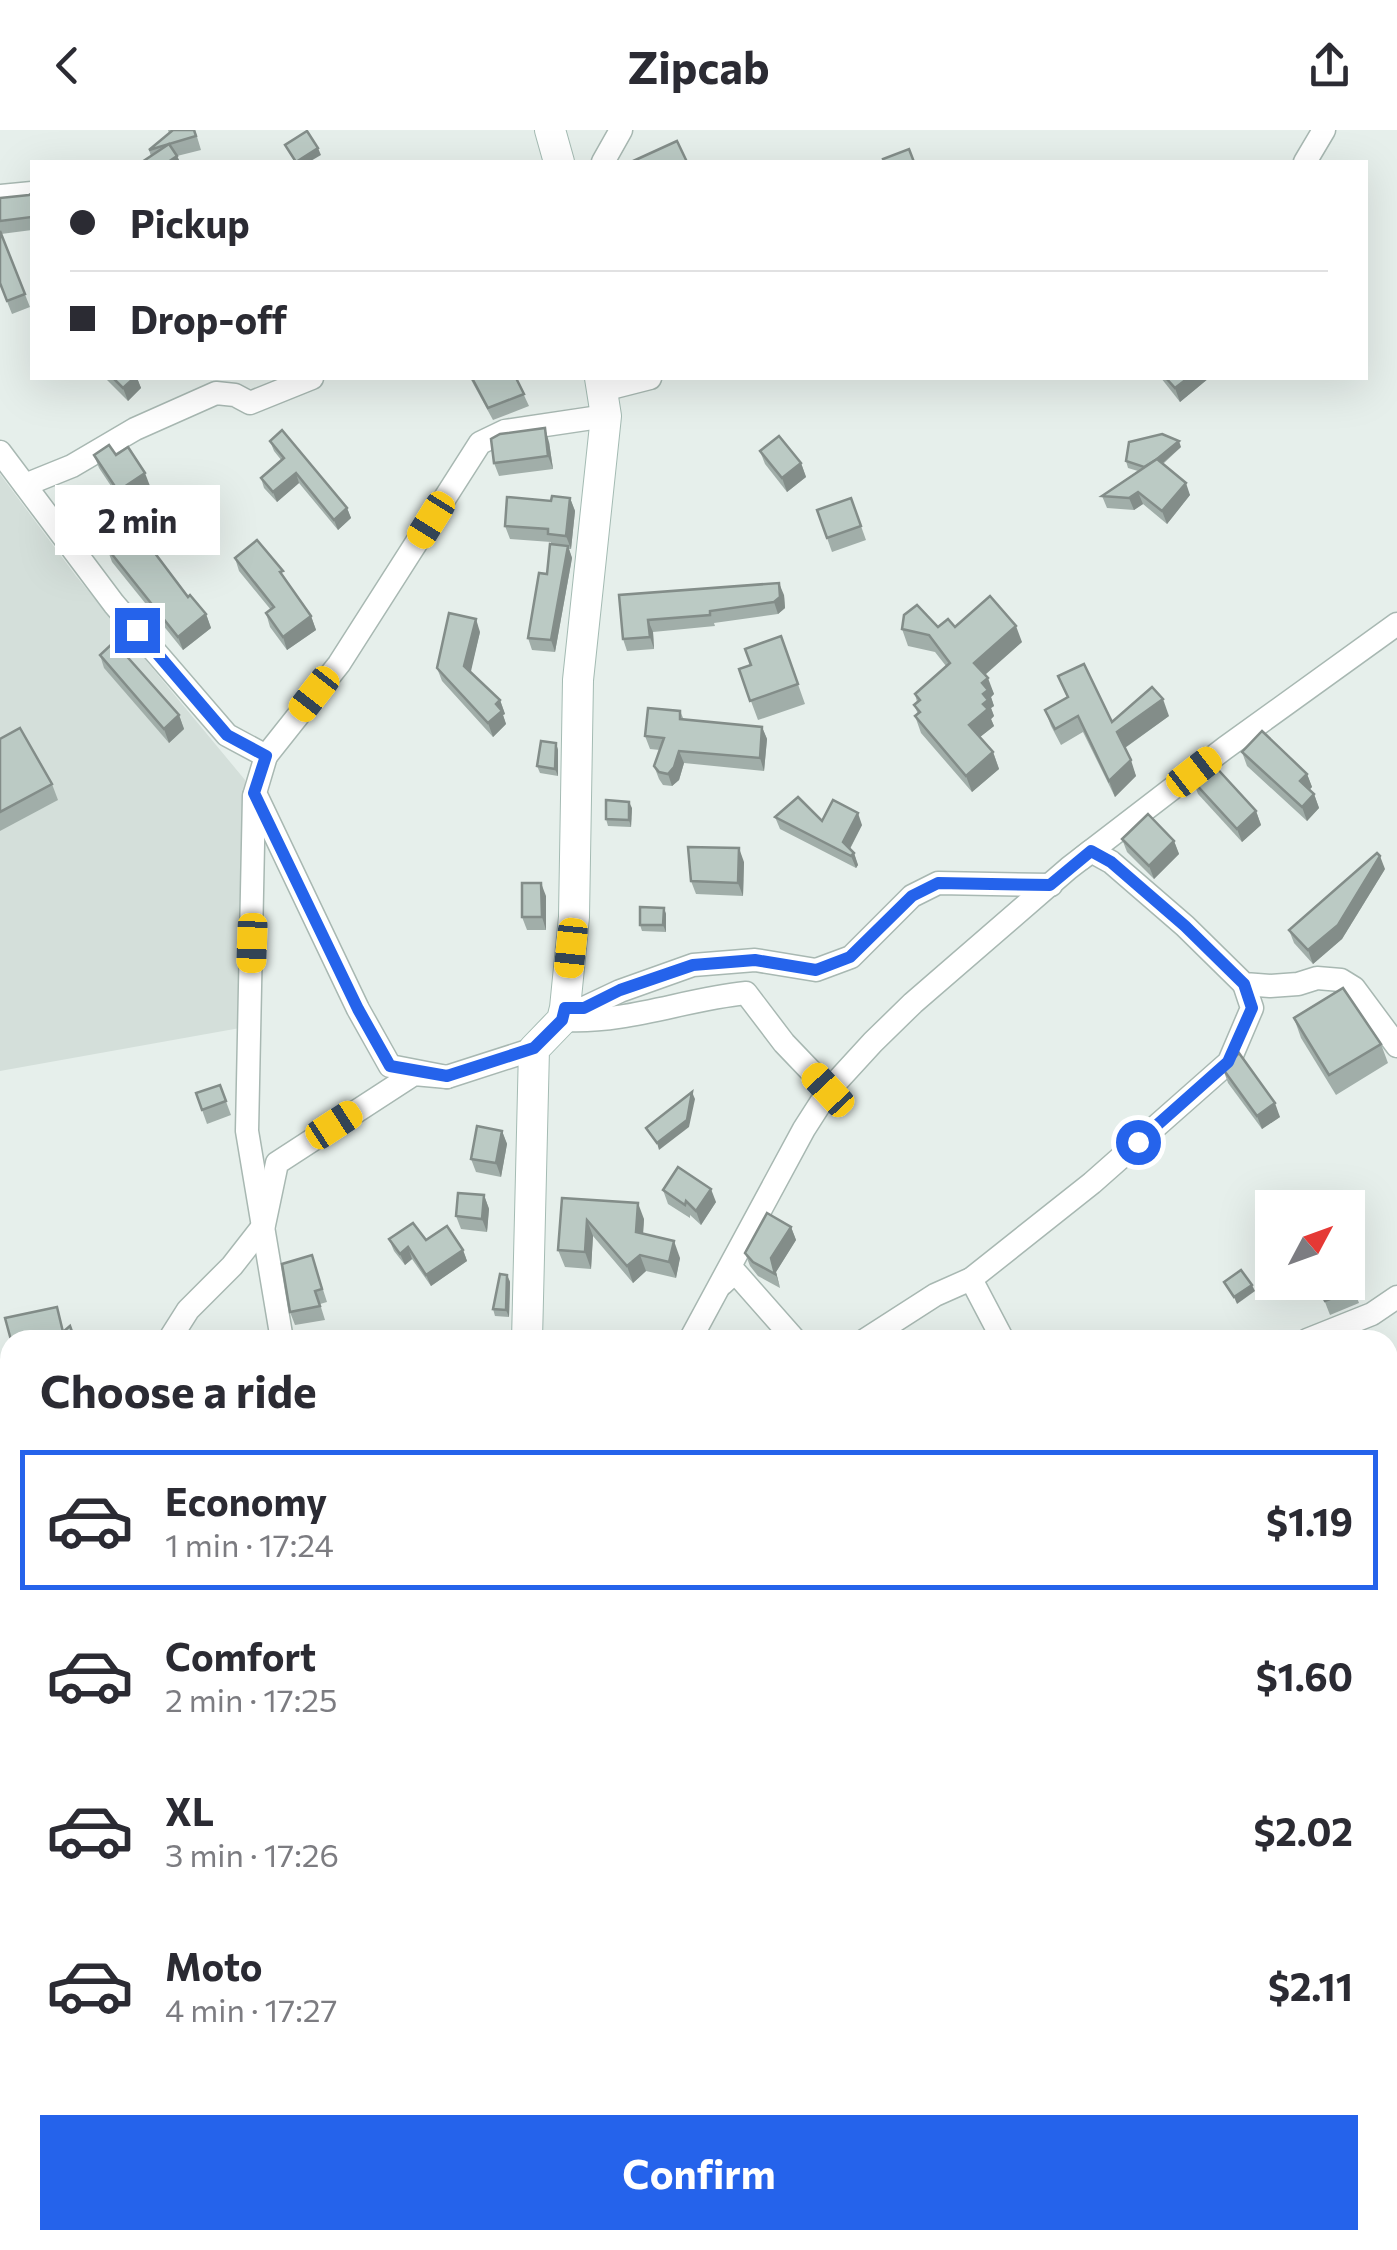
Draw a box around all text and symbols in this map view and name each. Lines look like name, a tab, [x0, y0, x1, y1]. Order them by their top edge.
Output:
icon: back	[40, 38, 95, 93]
text: Zipcab	[627, 38, 770, 93]
icon: share	[1302, 38, 1357, 93]
text: Pickup	[130, 199, 250, 246]
text: Drop-off	[130, 295, 287, 342]
callout: 2 min	[54, 485, 220, 555]
car	[402, 487, 460, 553]
text: 2 min	[98, 500, 177, 540]
route end	[115, 608, 160, 653]
car	[284, 661, 344, 727]
car	[1161, 742, 1227, 802]
car	[236, 912, 268, 974]
car	[553, 917, 589, 979]
car	[797, 1058, 859, 1122]
car	[301, 1096, 367, 1154]
route start	[1116, 1120, 1161, 1165]
north arrow	[1255, 1190, 1365, 1300]
map controls	[1255, 1190, 1365, 1300]
text: Choose a ride	[40, 1362, 317, 1417]
icon: car	[45, 1475, 135, 1565]
text: Economy	[165, 1477, 327, 1524]
text: $1.19	[1266, 1497, 1353, 1544]
text: 1 min · 17:24	[165, 1524, 334, 1564]
icon: car	[45, 1630, 135, 1720]
text: Comfort	[165, 1632, 316, 1679]
text: $1.60	[1256, 1652, 1353, 1699]
text: 2 min · 17:25	[165, 1679, 337, 1719]
icon: car	[45, 1785, 135, 1875]
text: XL	[165, 1787, 214, 1834]
text: $2.02	[1253, 1807, 1353, 1854]
text: 3 min · 17:26	[165, 1834, 339, 1874]
icon: car	[45, 1940, 135, 2030]
text: Moto	[165, 1942, 263, 1989]
text: $2.11	[1268, 1962, 1353, 2009]
text: 4 min · 17:27	[165, 1989, 337, 2029]
button: Confirm	[40, 2115, 1358, 2230]

